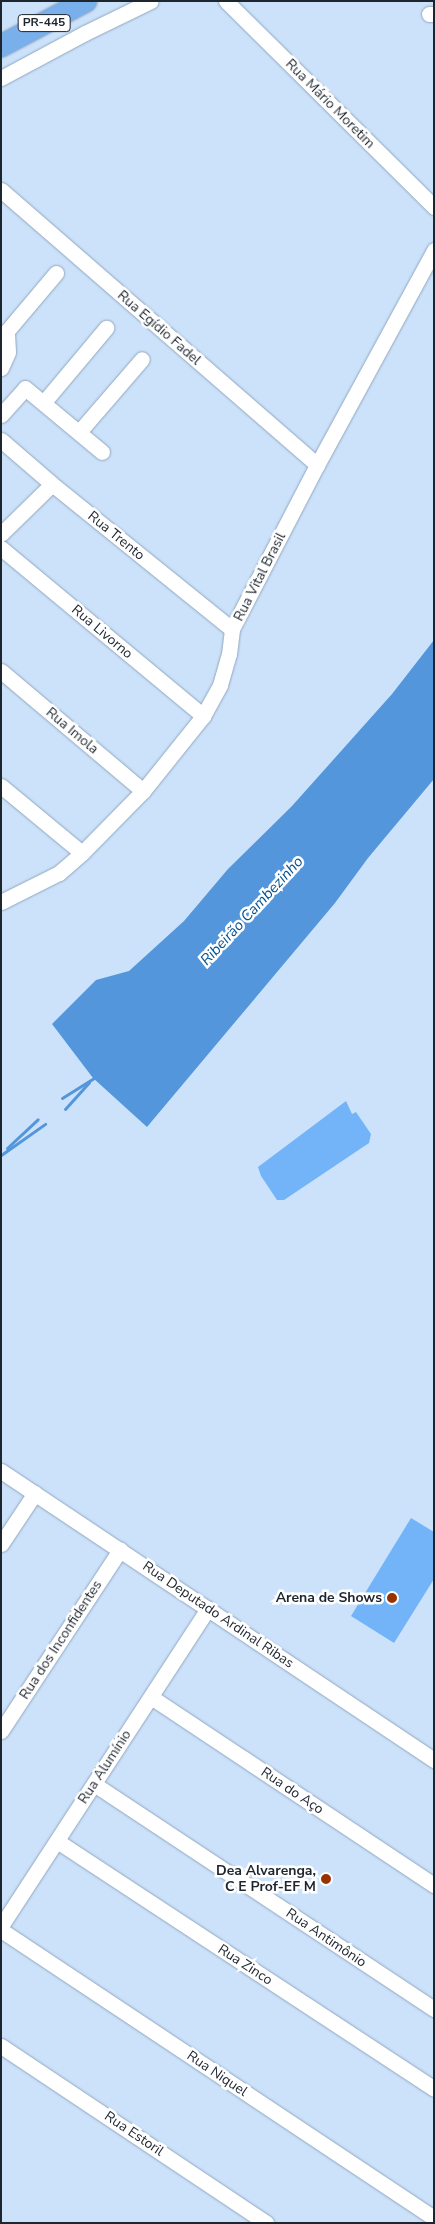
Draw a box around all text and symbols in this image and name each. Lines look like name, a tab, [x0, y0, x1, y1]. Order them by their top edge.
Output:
road number: PR-445	[17, 13, 72, 32]
street label: Rua Mário Moretim	[282, 56, 378, 152]
street label: Rua Egídio Fadel	[114, 287, 204, 369]
street label: Rua Trento	[84, 508, 148, 564]
street label: Rua Vital Brasil	[230, 530, 290, 624]
street label: Rua Livorno	[68, 602, 136, 662]
street label: Rua Imola	[42, 704, 102, 758]
water label: Ribeirão Cambezinho	[197, 853, 307, 969]
street label: Rua Deputado Ardinal Ribas	[139, 1558, 297, 1672]
street label: Rua dos Inconfidentes	[16, 1577, 106, 1703]
place label: Arena de Shows	[276, 1590, 382, 1606]
marker: Arena de Shows	[386, 1592, 398, 1604]
street label: Rua Alumínio	[75, 1727, 135, 1807]
street label: Rua do Aço	[257, 1764, 327, 1818]
place label: Dea Alvarenga, C E Prof-EF M	[216, 1863, 316, 1895]
marker: Dea Alvarenga, C E Prof-EF M	[320, 1873, 332, 1885]
street label: Rua Antimônio	[283, 1905, 369, 1971]
street label: Rua Zinco	[215, 1941, 275, 1989]
street label: Rua Niquel	[184, 2048, 250, 2100]
street label: Rua Estoril	[101, 2108, 167, 2160]

